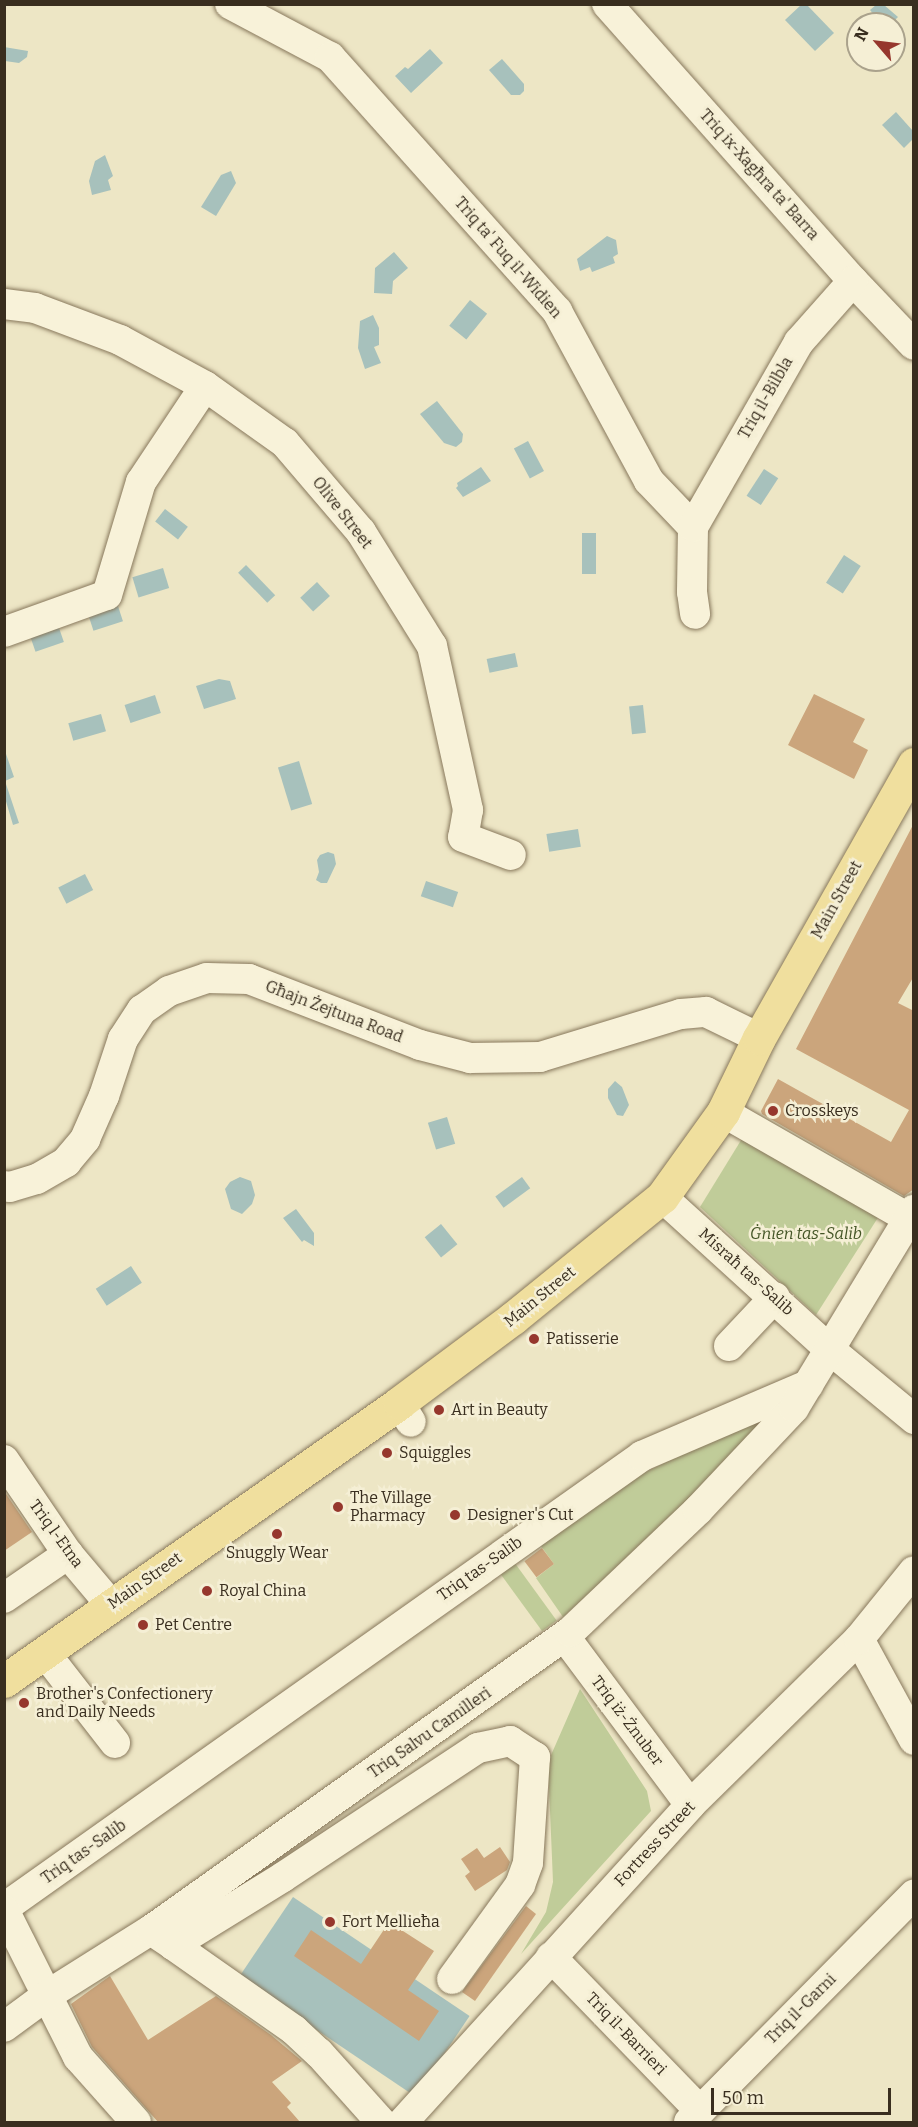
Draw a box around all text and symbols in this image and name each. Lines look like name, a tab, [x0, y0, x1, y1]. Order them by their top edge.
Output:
north arrow	[846, 12, 906, 72]
text: N	[850, 24, 873, 44]
street label: Triq ix-Xagħra ta' Barra	[695, 106, 823, 244]
street label: Triq ta' Fuq il-Widien	[450, 194, 566, 322]
street label: Triq il-Bilbla	[735, 354, 797, 442]
street label: Olive Street	[308, 473, 376, 553]
street label: Main Street	[808, 858, 866, 942]
street label: Għajn Żejtuna Road	[262, 977, 406, 1047]
place label: Crosskeys	[785, 1101, 859, 1121]
marker: Crosskeys	[766, 1104, 780, 1118]
street label: Misraħ tas-Salib	[695, 1224, 797, 1320]
park label: Ġnien tas-Salib	[750, 1224, 862, 1244]
street label: Main Street	[501, 1262, 579, 1332]
place label: Patisserie	[546, 1329, 619, 1349]
marker: Patisserie	[527, 1332, 541, 1346]
place label: Art in Beauty	[451, 1400, 548, 1420]
marker: Art in Beauty	[432, 1403, 446, 1417]
place label: Squiggles	[399, 1443, 471, 1463]
marker: Squiggles	[380, 1446, 394, 1460]
place label: The Village Pharmacy	[350, 1488, 431, 1526]
street label: Triq l-Etna	[25, 1496, 87, 1572]
marker: The Village Pharmacy	[331, 1500, 345, 1514]
place label: Designer's Cut	[467, 1505, 574, 1525]
marker: Designer's Cut	[448, 1508, 462, 1522]
marker: Snuggly Wear	[270, 1527, 284, 1541]
street label: Triq tas-Salib	[434, 1533, 526, 1605]
place label: Snuggly Wear	[226, 1543, 328, 1563]
street label: Main Street	[104, 1548, 186, 1614]
place label: Royal China	[219, 1581, 306, 1601]
marker: Royal China	[200, 1584, 214, 1598]
place label: Pet Centre	[155, 1615, 232, 1635]
marker: Pet Centre	[136, 1618, 150, 1632]
street label: Triq iż-Żnuber	[587, 1672, 667, 1770]
street label: Triq Salvu Camilleri	[365, 1683, 495, 1783]
place label: Brother's Confectionery and Daily Needs	[36, 1684, 213, 1722]
marker: Brother's Confectionery and Daily Needs	[17, 1696, 31, 1710]
street label: Fortress Street	[611, 1797, 699, 1891]
street label: Triq tas-Salib	[38, 1816, 130, 1888]
place label: Fort Mellieħa	[342, 1912, 440, 1932]
marker: Fort Mellieħa	[323, 1915, 337, 1929]
street label: Triq il-Garni	[762, 1970, 840, 2048]
street label: Triq il-Barrieri	[582, 1989, 670, 2079]
scale bar	[714, 2076, 894, 2114]
text: 50 m	[722, 2087, 764, 2109]

